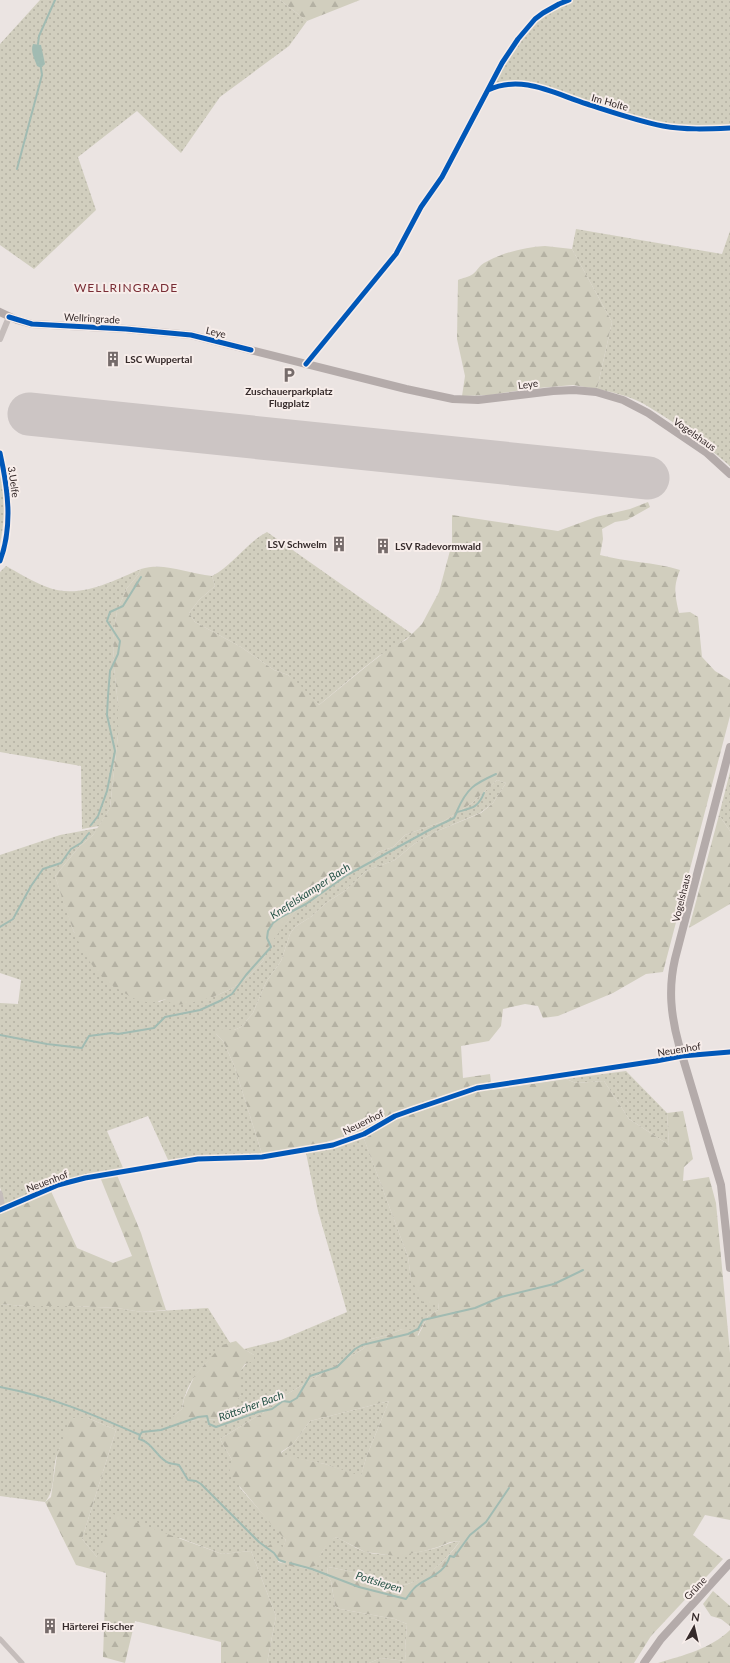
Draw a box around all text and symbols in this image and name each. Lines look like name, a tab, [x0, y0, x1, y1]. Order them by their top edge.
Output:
street label: Im Holte	[590, 91, 630, 113]
district label: WELLRINGRADE	[74, 280, 178, 295]
street label: Wellringrade	[64, 311, 120, 325]
street label: Leye	[205, 324, 227, 340]
building icon: LSC Wuppertal	[104, 350, 122, 368]
place label: LSC Wuppertal	[125, 353, 192, 365]
parking icon: Zuschauerparkplatz Flugplatz	[280, 366, 298, 384]
street label: Leye	[517, 377, 539, 391]
place label: Zuschauerparkplatz Flugplatz	[245, 385, 333, 409]
street label: Vogelshaus	[671, 415, 719, 453]
street label: 3.Uelfe	[6, 466, 22, 498]
building icon: LSV Schwelm	[330, 535, 348, 553]
building icon: LSV Radevormwald	[374, 537, 392, 555]
place label: LSV Schwelm	[267, 538, 327, 550]
place label: LSV Radevormwald	[395, 540, 481, 552]
water label: Knefelskamper Bach	[267, 860, 352, 921]
street label: Vogelshaus	[669, 873, 693, 923]
street label: Neuenhof	[656, 1040, 702, 1058]
street label: Neuenhof	[341, 1107, 386, 1137]
street label: Neuenhof	[24, 1167, 70, 1194]
water label: Röttscher Bach	[216, 1388, 285, 1423]
water label: Pottsiepen	[354, 1568, 404, 1595]
street label: Grüne	[681, 1574, 709, 1602]
north arrow	[674, 1607, 714, 1647]
text: N	[690, 1610, 701, 1624]
building icon: Härterei Fischer	[41, 1617, 59, 1635]
place label: Härterei Fischer	[62, 1620, 134, 1632]

